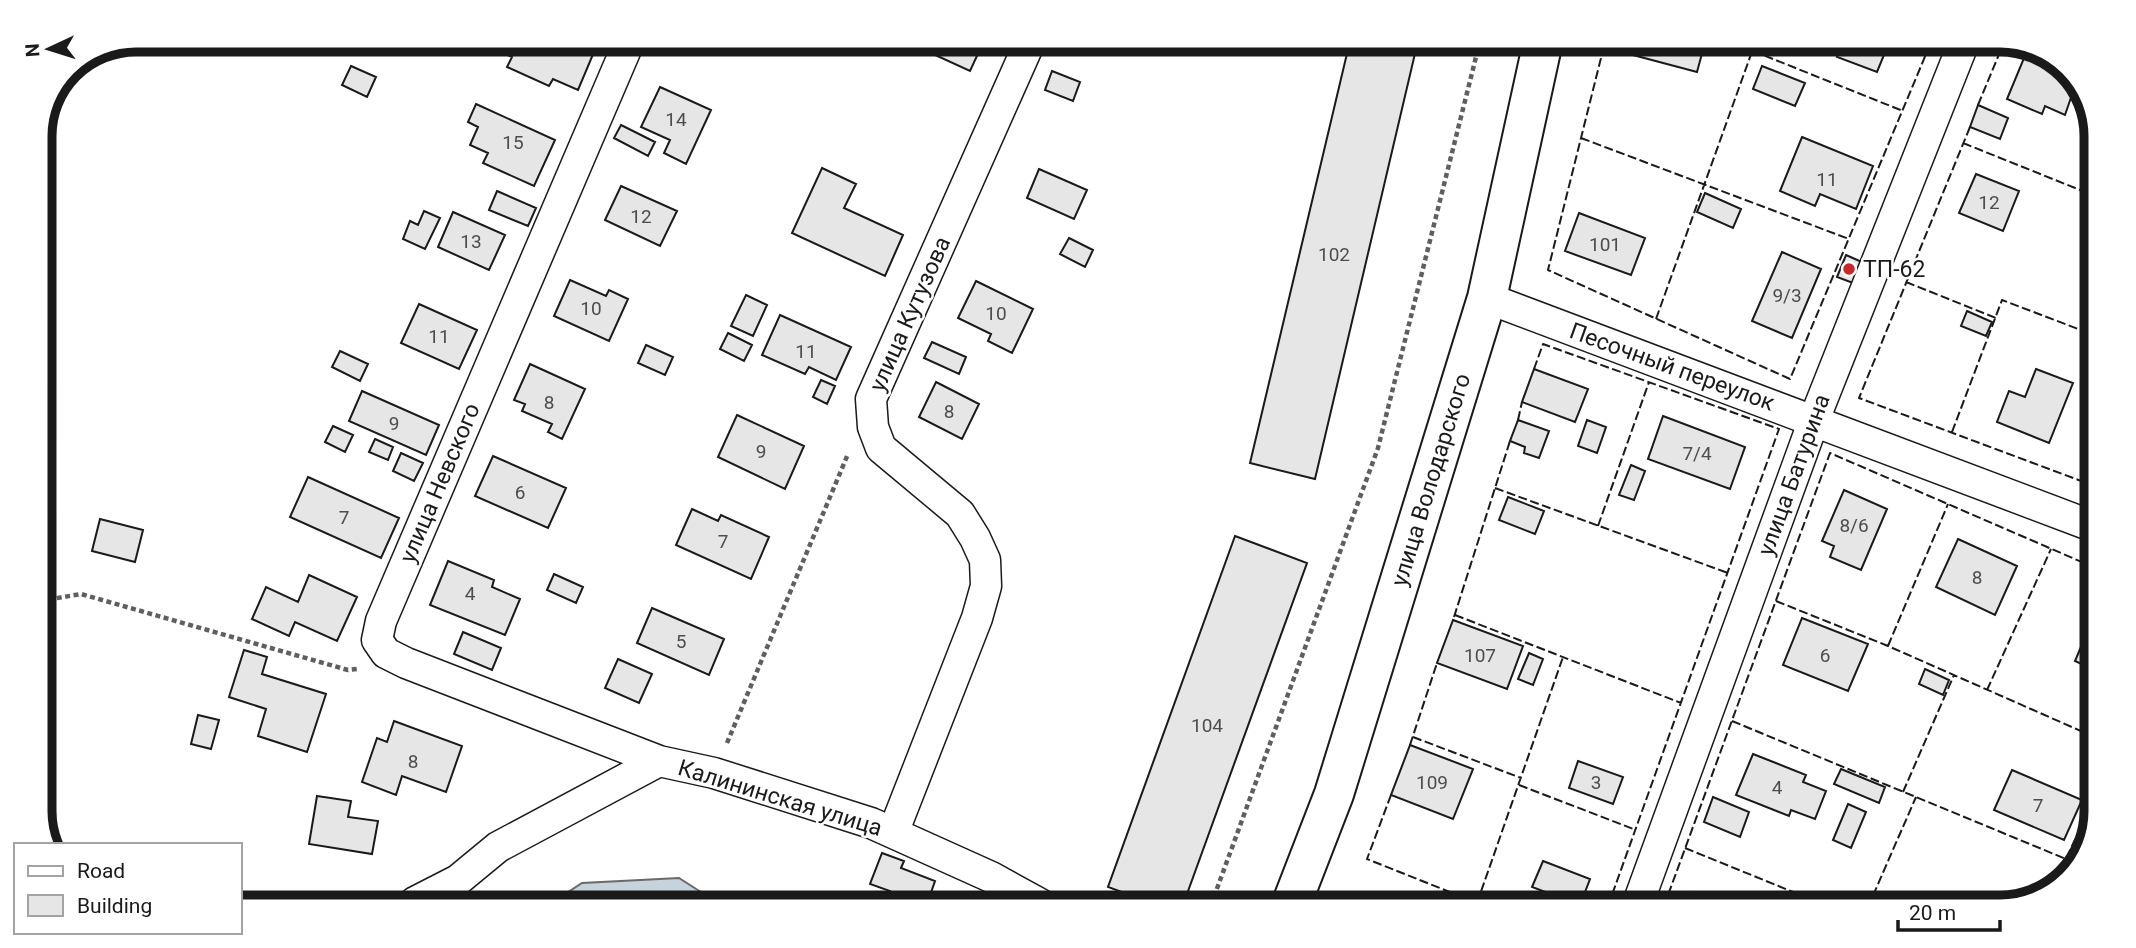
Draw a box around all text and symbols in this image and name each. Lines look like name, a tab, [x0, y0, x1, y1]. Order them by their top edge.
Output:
north arrow	[14, 14, 84, 84]
text: N	[21, 43, 44, 58]
house number: 14	[665, 108, 687, 131]
house number: 15	[502, 131, 524, 154]
house number: 11	[1816, 168, 1838, 191]
house number: 12	[1978, 191, 2000, 214]
house number: 12	[630, 205, 652, 228]
house number: 13	[460, 230, 482, 253]
street label: улица Кутузова	[864, 232, 956, 396]
house number: 101	[1589, 233, 1621, 256]
house number: 102	[1318, 243, 1350, 266]
place label: ТП-62	[1863, 256, 1925, 283]
marker: ТП-62	[1841, 261, 1857, 277]
house number: 9/3	[1772, 284, 1802, 307]
house number: 10	[580, 297, 602, 320]
house number: 10	[985, 302, 1007, 325]
street label: Песочный переулок	[1566, 317, 1779, 417]
house number: 11	[428, 325, 450, 348]
house number: 11	[795, 340, 817, 363]
street label: улица Володарского	[1386, 370, 1476, 590]
house number: 8	[544, 391, 554, 414]
street label: улица Батурина	[1752, 391, 1836, 559]
street label: улица Невского	[394, 399, 486, 567]
house number: 8	[944, 400, 954, 423]
house number: 9	[389, 412, 399, 435]
house number: 9	[756, 440, 766, 463]
house number: 7/4	[1682, 442, 1712, 465]
house number: 6	[515, 481, 525, 504]
house number: 7	[339, 506, 349, 529]
house number: 8/6	[1839, 514, 1869, 537]
house number: 7	[718, 530, 728, 553]
house number: 8	[1972, 566, 1982, 589]
house number: 4	[465, 582, 476, 605]
house number: 5	[676, 630, 686, 653]
house number: 107	[1464, 644, 1496, 667]
house number: 6	[1820, 644, 1830, 667]
house number: 104	[1191, 714, 1223, 737]
house number: 8	[408, 750, 418, 773]
street label: Калининская улица	[675, 754, 885, 842]
house number: 109	[1416, 771, 1448, 794]
house number: 3	[1591, 771, 1601, 794]
house number: 4	[1772, 776, 1783, 799]
house number: 7	[2033, 794, 2043, 817]
legend	[14, 843, 242, 934]
text: Road	[77, 859, 125, 883]
scale bar	[1898, 888, 2000, 932]
text: Building	[77, 894, 152, 918]
text: 20 m	[1909, 901, 1956, 925]

